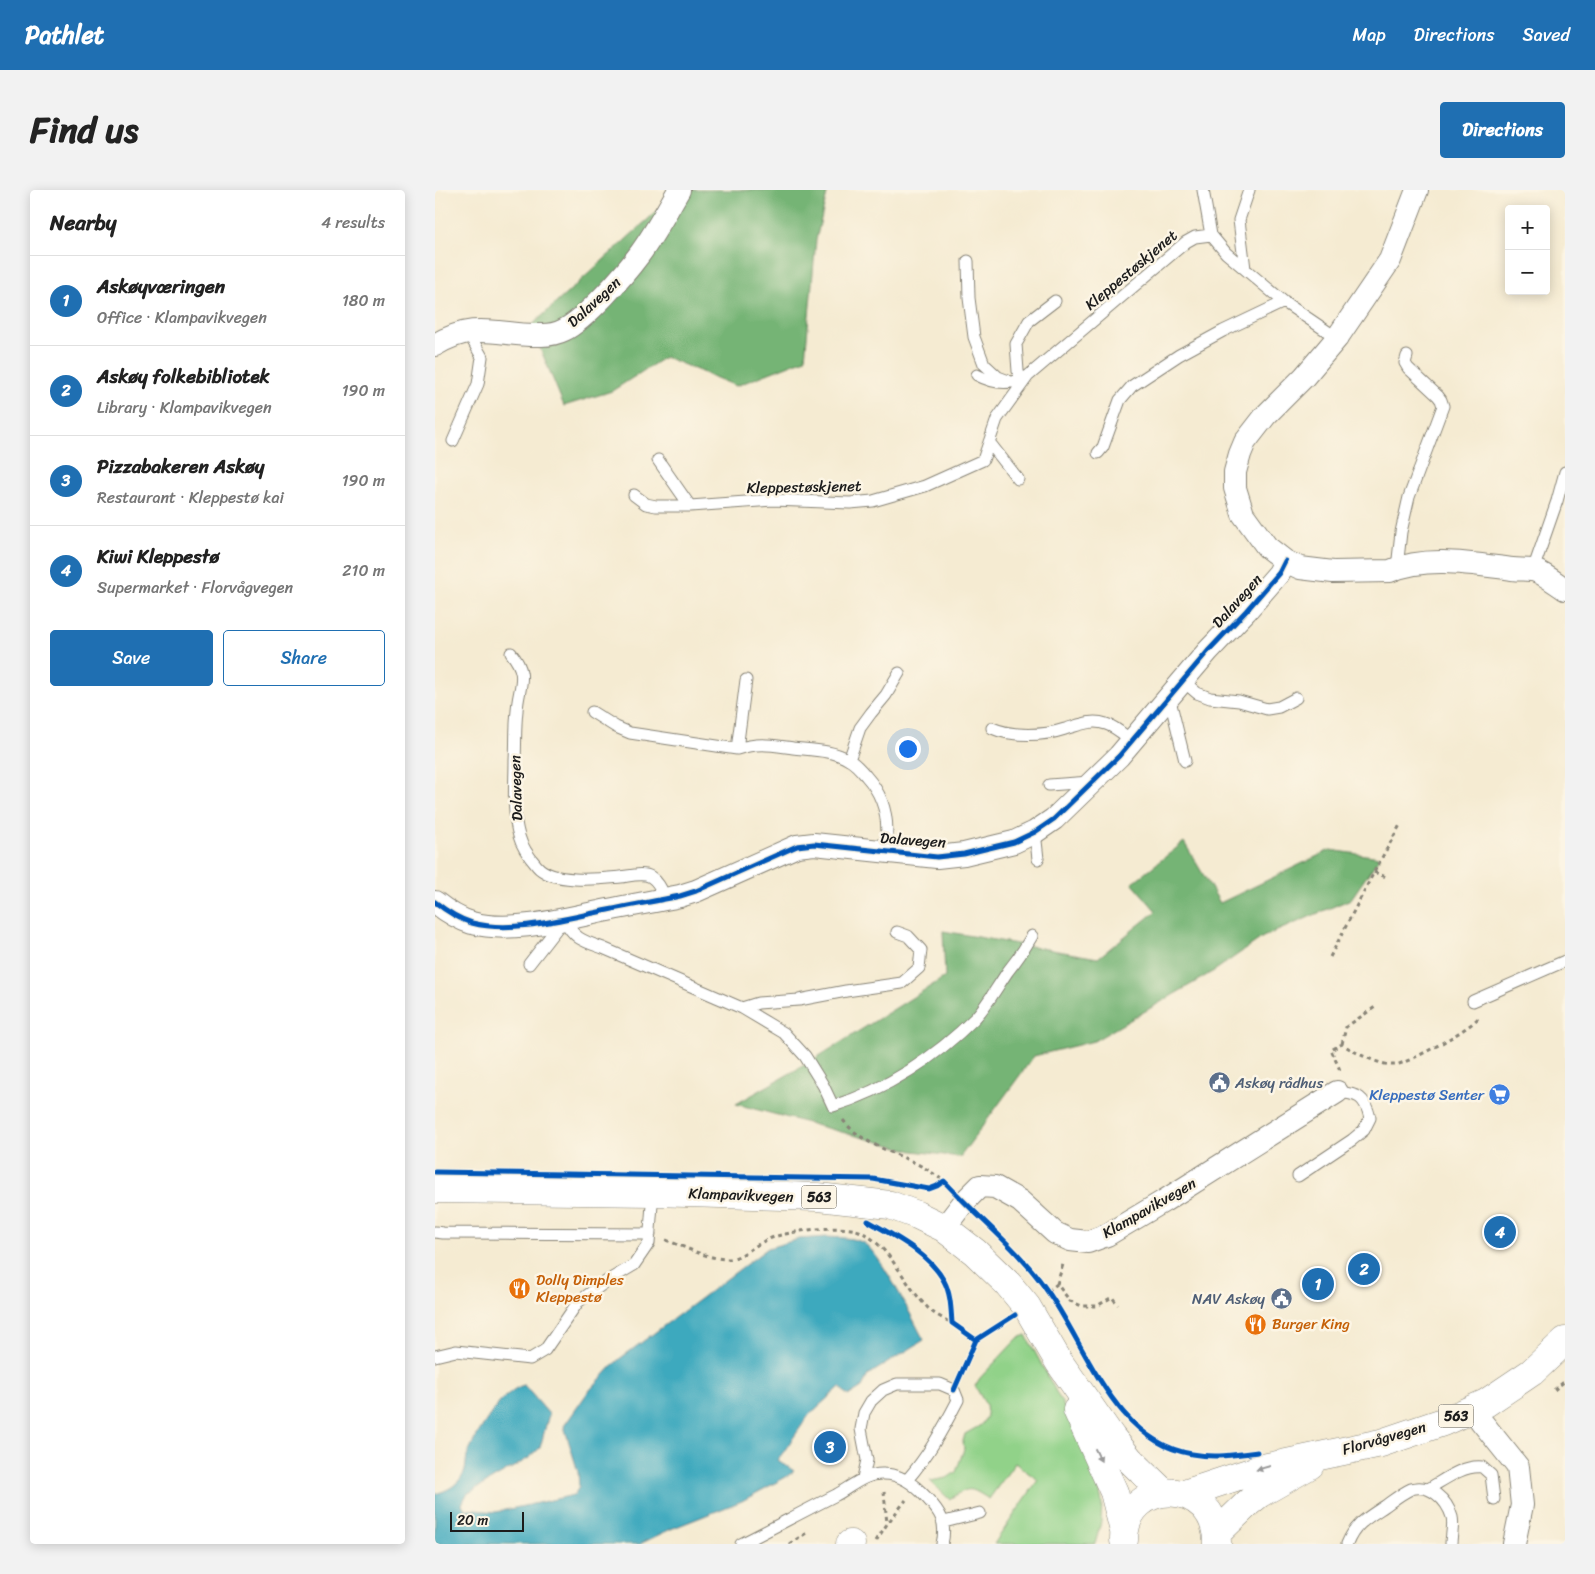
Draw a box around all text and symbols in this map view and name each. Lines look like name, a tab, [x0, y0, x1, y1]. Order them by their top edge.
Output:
text: Pathlet	[25, 14, 104, 56]
text: Map	[1353, 19, 1386, 51]
text: Directions	[1414, 19, 1495, 51]
text: Saved	[1523, 19, 1570, 51]
text: Find us	[30, 99, 138, 161]
button: Directions	[1440, 102, 1565, 158]
text: Nearby	[50, 204, 116, 242]
map controls	[1505, 205, 1550, 295]
button: +	[1505, 205, 1550, 250]
text: 4 results	[321, 208, 385, 237]
street label: Kleppestøskjenet	[1079, 223, 1184, 317]
button: −	[1505, 250, 1550, 295]
text: Askøyværingen	[97, 270, 225, 303]
street label: Dalavegen	[561, 270, 627, 334]
text: 1	[63, 286, 69, 315]
text: 180 m	[342, 286, 385, 315]
text: Office · Klampavikvegen	[97, 303, 267, 332]
text: Askøy folkebibliotek	[97, 360, 270, 393]
text: 2	[61, 376, 71, 405]
text: 190 m	[342, 376, 385, 405]
text: Library · Klampavikvegen	[97, 393, 272, 422]
text: Pizzabakeren Askøy	[97, 450, 264, 483]
text: 3	[62, 466, 70, 495]
text: 190 m	[342, 466, 385, 495]
street label: Kleppestøskjenet	[746, 473, 862, 501]
text: Restaurant · Kleppestø kai	[97, 483, 284, 512]
text: Kiwi Kleppestø	[97, 540, 219, 573]
text: 4	[61, 556, 71, 585]
text: 210 m	[342, 556, 385, 585]
street label: Dalavegen	[1205, 568, 1269, 634]
text: Supermarket · Florvågvegen	[97, 573, 293, 602]
button: Save	[50, 630, 213, 686]
button: Share	[223, 630, 385, 686]
your location	[895, 736, 921, 762]
street label: Dalavegen	[502, 755, 530, 821]
street label: Dalavegen	[879, 825, 947, 855]
place label: Askøy rådhus	[1234, 1070, 1323, 1096]
public building icon: Askøy rådhus	[1207, 1071, 1231, 1095]
place label: Kleppestø Senter	[1369, 1082, 1485, 1108]
supermarket icon: Kleppestø Senter	[1488, 1083, 1512, 1107]
street label: Klampavikvegen	[1097, 1170, 1201, 1246]
street label: Klampavikvegen	[688, 1180, 794, 1210]
road number: 563	[801, 1186, 837, 1209]
pin: 4	[1484, 1213, 1516, 1251]
pin: 2	[1348, 1250, 1380, 1288]
pin: 1	[1302, 1265, 1334, 1303]
place label: Dolly Dimples Kleppestø	[536, 1267, 624, 1310]
restaurant icon: Dolly Dimples Kleppestø	[508, 1277, 532, 1301]
place label: NAV Askøy	[1192, 1286, 1265, 1312]
public building icon: NAV Askøy	[1269, 1287, 1293, 1311]
place label: Burger King	[1272, 1311, 1350, 1337]
restaurant icon: Burger King	[1244, 1312, 1268, 1336]
road number: 563	[1439, 1404, 1473, 1428]
street label: Florvågvegen	[1339, 1414, 1429, 1462]
pin: 3	[814, 1428, 846, 1466]
one-way arrow	[1094, 1448, 1102, 1462]
one-way arrow	[1255, 1464, 1270, 1472]
text: 20 m	[457, 1508, 488, 1533]
scale bar	[450, 1509, 524, 1532]

